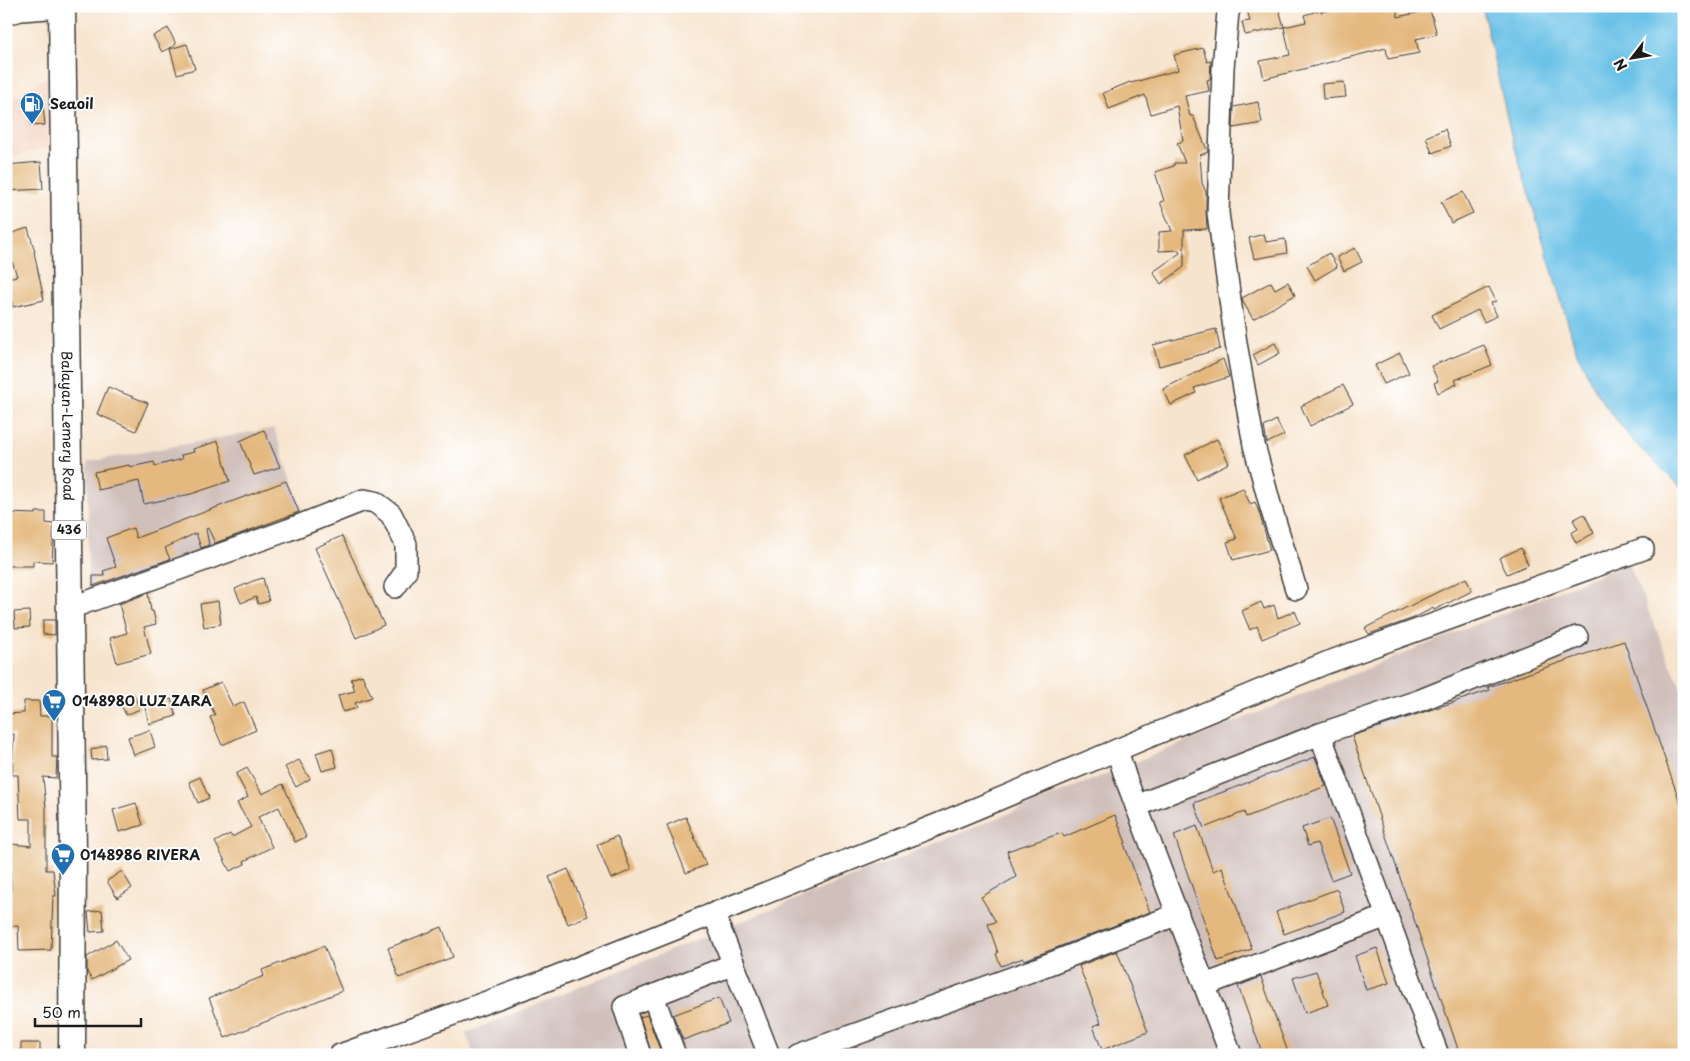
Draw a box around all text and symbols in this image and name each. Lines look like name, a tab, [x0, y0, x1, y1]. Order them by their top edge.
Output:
north arrow	[1608, 32, 1658, 82]
text: N	[1609, 55, 1632, 75]
fuel station icon: Seaoil	[19, 91, 45, 125]
place label: Seaoil	[50, 93, 94, 114]
street label: Balayan-Lemery Road	[56, 351, 79, 501]
road number: 436	[52, 520, 86, 540]
supermarket icon: 0148980 LUZ ZARA	[41, 688, 67, 722]
place label: 0148980 LUZ ZARA	[72, 690, 212, 711]
supermarket icon: 0148986 RIVERA	[50, 842, 76, 876]
place label: 0148986 RIVERA	[80, 844, 200, 865]
scale bar	[35, 996, 141, 1028]
text: 50 m	[42, 1000, 81, 1023]

